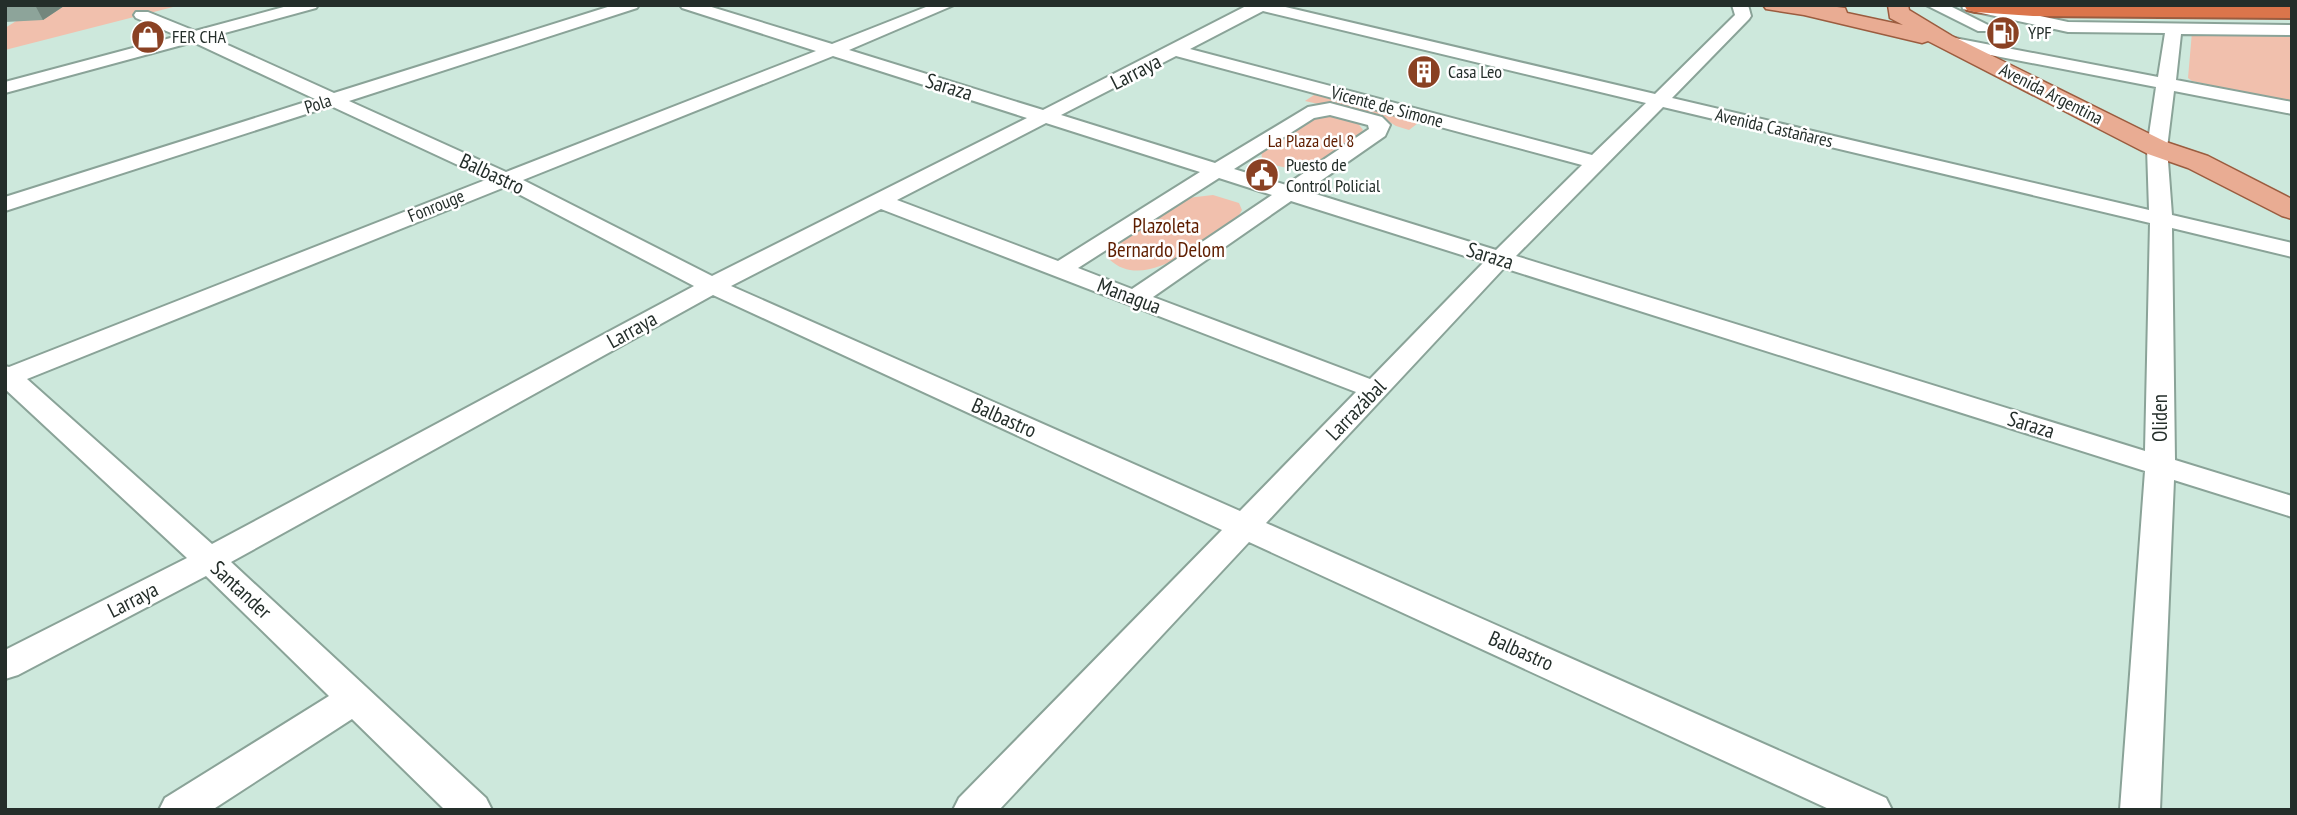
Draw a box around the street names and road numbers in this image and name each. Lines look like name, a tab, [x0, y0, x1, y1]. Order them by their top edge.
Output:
street label: Larraya	[1106, 47, 1166, 96]
street label: Avenida Argentina	[1996, 58, 2107, 129]
street label: Saraza	[922, 67, 976, 106]
street label: Vicente de Simone	[1328, 80, 1446, 133]
street label: Pola	[302, 88, 334, 119]
street label: Avenida Castañares	[1713, 103, 1835, 152]
street label: Balbastro	[456, 147, 529, 200]
street label: Fonrouge	[404, 184, 467, 227]
street label: Saraza	[1463, 236, 1517, 275]
street label: Managua	[1094, 271, 1165, 320]
street label: Larraya	[602, 305, 661, 354]
street label: Larrazábal	[1320, 373, 1392, 446]
street label: Balbastro	[967, 391, 1041, 444]
street label: Oliden	[2146, 394, 2173, 442]
street label: Saraza	[2004, 405, 2058, 444]
street label: Santander	[205, 555, 278, 625]
street label: Larraya	[103, 575, 163, 624]
street label: Balbastro	[1484, 624, 1558, 677]

